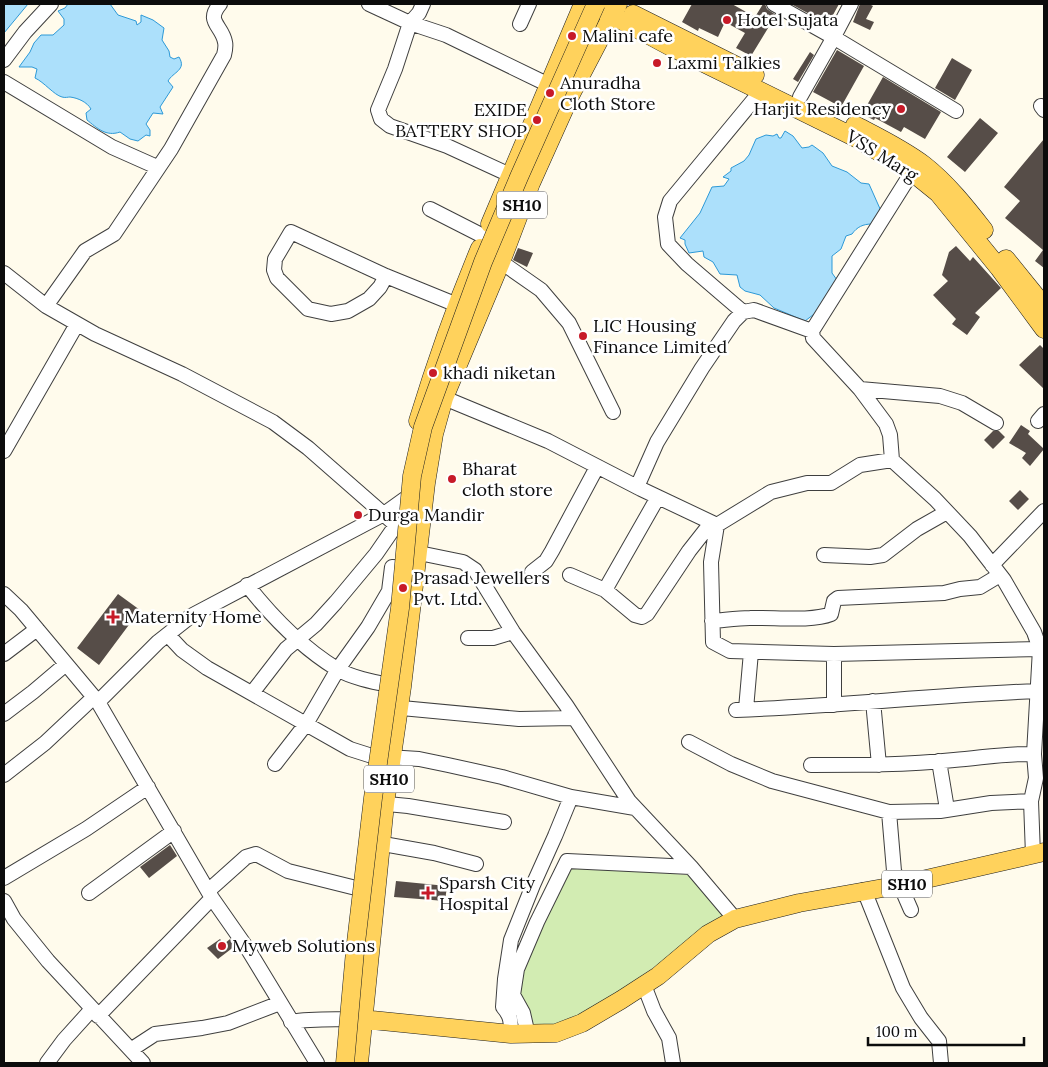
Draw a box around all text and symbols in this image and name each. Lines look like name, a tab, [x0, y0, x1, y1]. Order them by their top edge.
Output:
place label: Hotel Sujata	[737, 8, 838, 31]
marker: Hotel Sujata	[721, 14, 733, 26]
place label: Malini cafe	[582, 24, 673, 47]
marker: Malini cafe	[566, 30, 578, 42]
place label: Laxmi Talkies	[667, 51, 781, 74]
marker: Laxmi Talkies	[651, 57, 663, 69]
place label: Anuradha Cloth Store	[559, 71, 656, 115]
marker: Anuradha Cloth Store	[544, 87, 556, 99]
place label: Harjit Residency	[754, 97, 891, 120]
place label: EXIDE BATTERY SHOP	[395, 98, 527, 142]
marker: Harjit Residency	[895, 103, 907, 115]
marker: EXIDE BATTERY SHOP	[531, 114, 543, 126]
street label: VSS Marg	[841, 124, 923, 187]
road number: SH10	[497, 192, 547, 218]
place label: LIC Housing Finance Limited	[593, 314, 727, 358]
marker: LIC Housing Finance Limited	[577, 330, 589, 342]
place label: khadi niketan	[443, 361, 556, 384]
marker: khadi niketan	[427, 367, 439, 379]
place label: Bharat cloth store	[462, 457, 553, 501]
marker: Bharat cloth store	[446, 473, 458, 485]
place label: Durga Mandir	[368, 503, 484, 526]
marker: Durga Mandir	[352, 509, 364, 521]
place label: Prasad Jewellers Pvt. Ltd.	[413, 566, 550, 610]
marker: Prasad Jewellers Pvt. Ltd.	[397, 582, 409, 594]
place label: Maternity Home	[124, 605, 262, 628]
marker: Maternity Home	[106, 610, 120, 624]
road number: SH10	[364, 766, 414, 792]
place label: Sparsh City Hospital	[439, 871, 536, 915]
road number: SH10	[882, 871, 932, 898]
marker: Sparsh City Hospital	[421, 886, 435, 900]
place label: Myweb Solutions	[232, 934, 375, 957]
marker: Myweb Solutions	[216, 940, 228, 952]
scale bar	[868, 1014, 1024, 1046]
text: 100 m	[876, 1022, 917, 1041]

